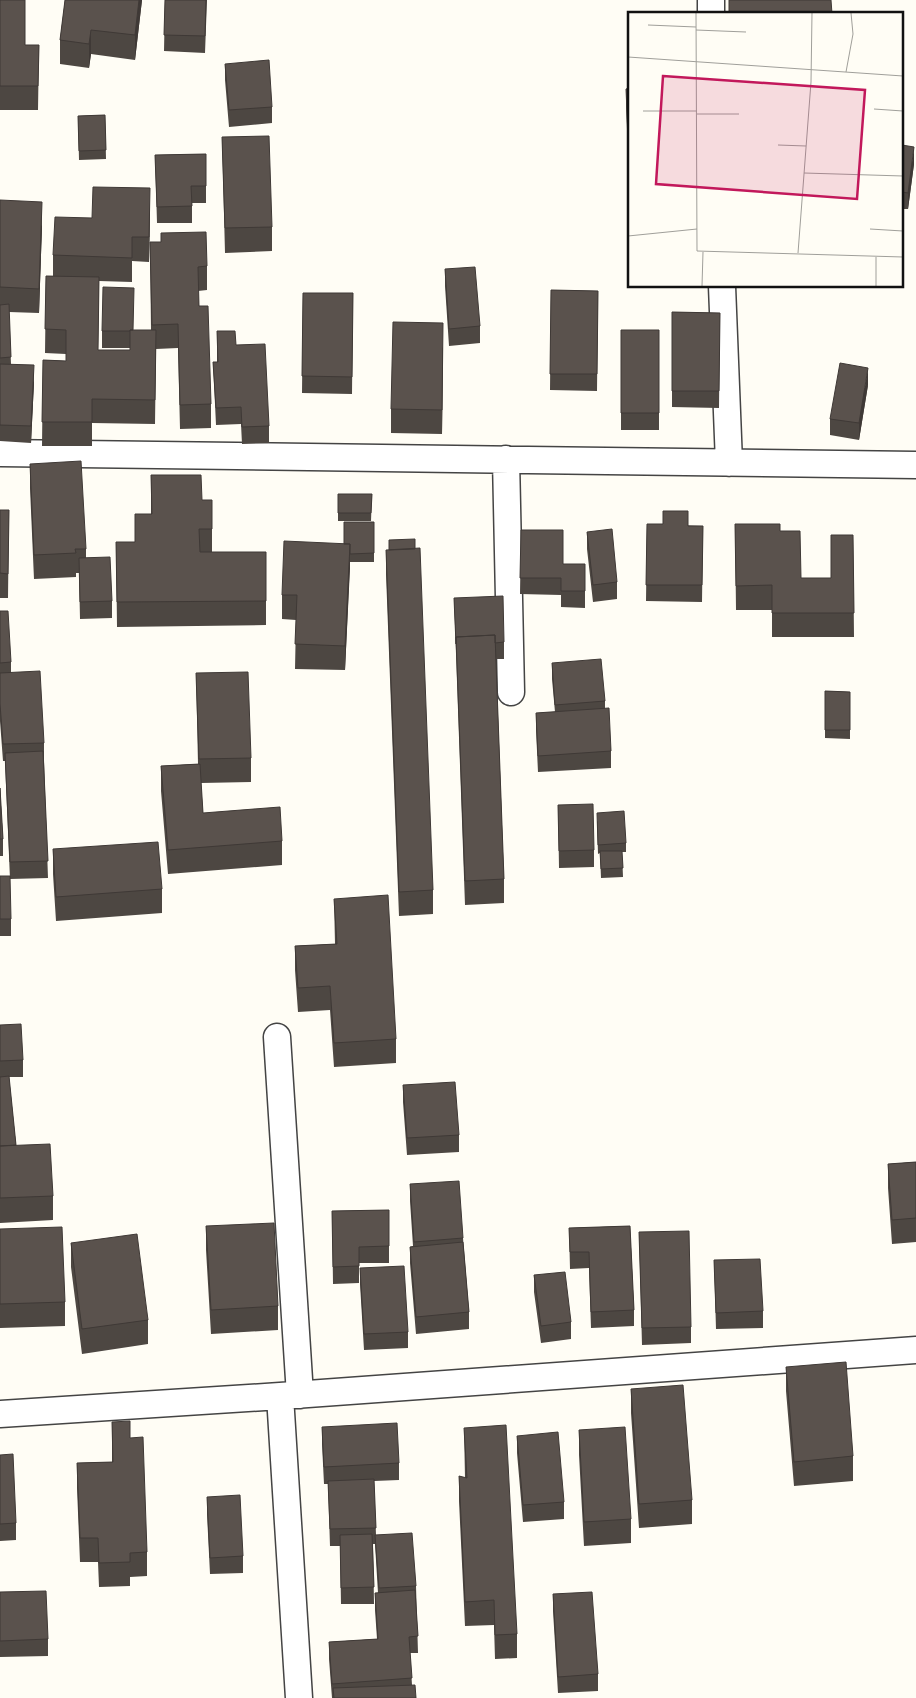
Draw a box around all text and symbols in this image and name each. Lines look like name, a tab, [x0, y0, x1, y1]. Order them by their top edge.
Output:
inset map	[628, 12, 904, 288]

